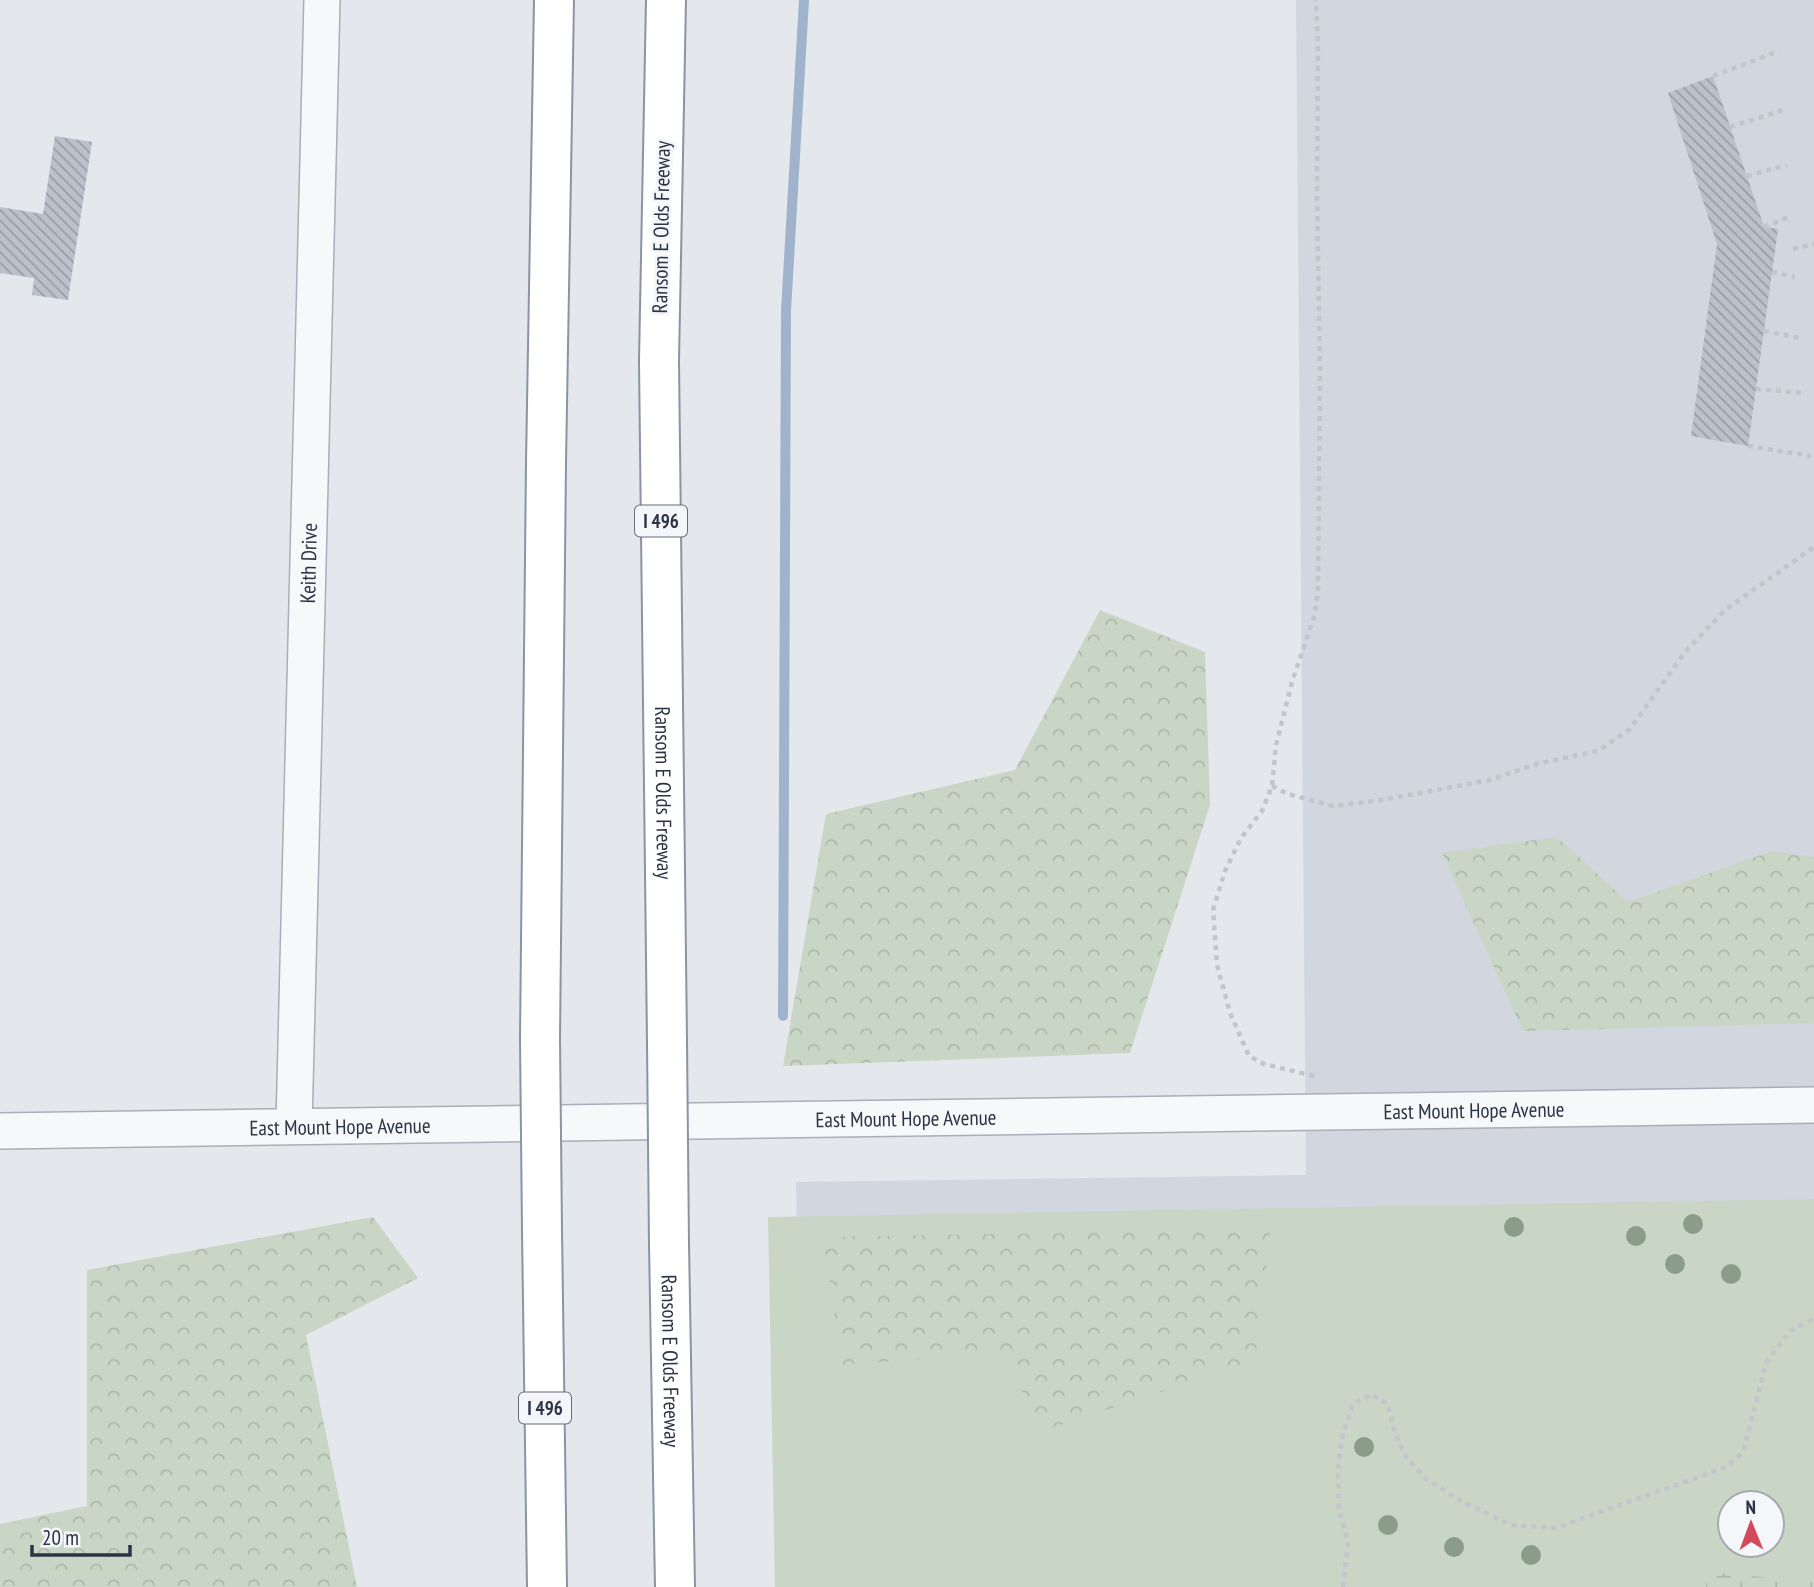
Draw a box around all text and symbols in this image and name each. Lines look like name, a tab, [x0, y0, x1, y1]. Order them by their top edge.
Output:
street label: Ransom E Olds Freeway	[646, 140, 676, 314]
road number: I 496	[635, 506, 687, 536]
street label: Keith Drive	[293, 523, 322, 604]
street label: Ransom E Olds Freeway	[650, 706, 679, 880]
street label: East Mount Hope Avenue	[1383, 1095, 1565, 1125]
street label: East Mount Hope Avenue	[815, 1103, 997, 1133]
street label: East Mount Hope Avenue	[249, 1111, 431, 1141]
street label: Ransom E Olds Freeway	[656, 1274, 686, 1448]
road number: I 496	[519, 1392, 571, 1424]
north arrow	[1716, 1489, 1786, 1559]
text: N	[1745, 1495, 1756, 1519]
scale bar	[32, 1514, 130, 1558]
text: 20 m	[42, 1524, 79, 1551]

